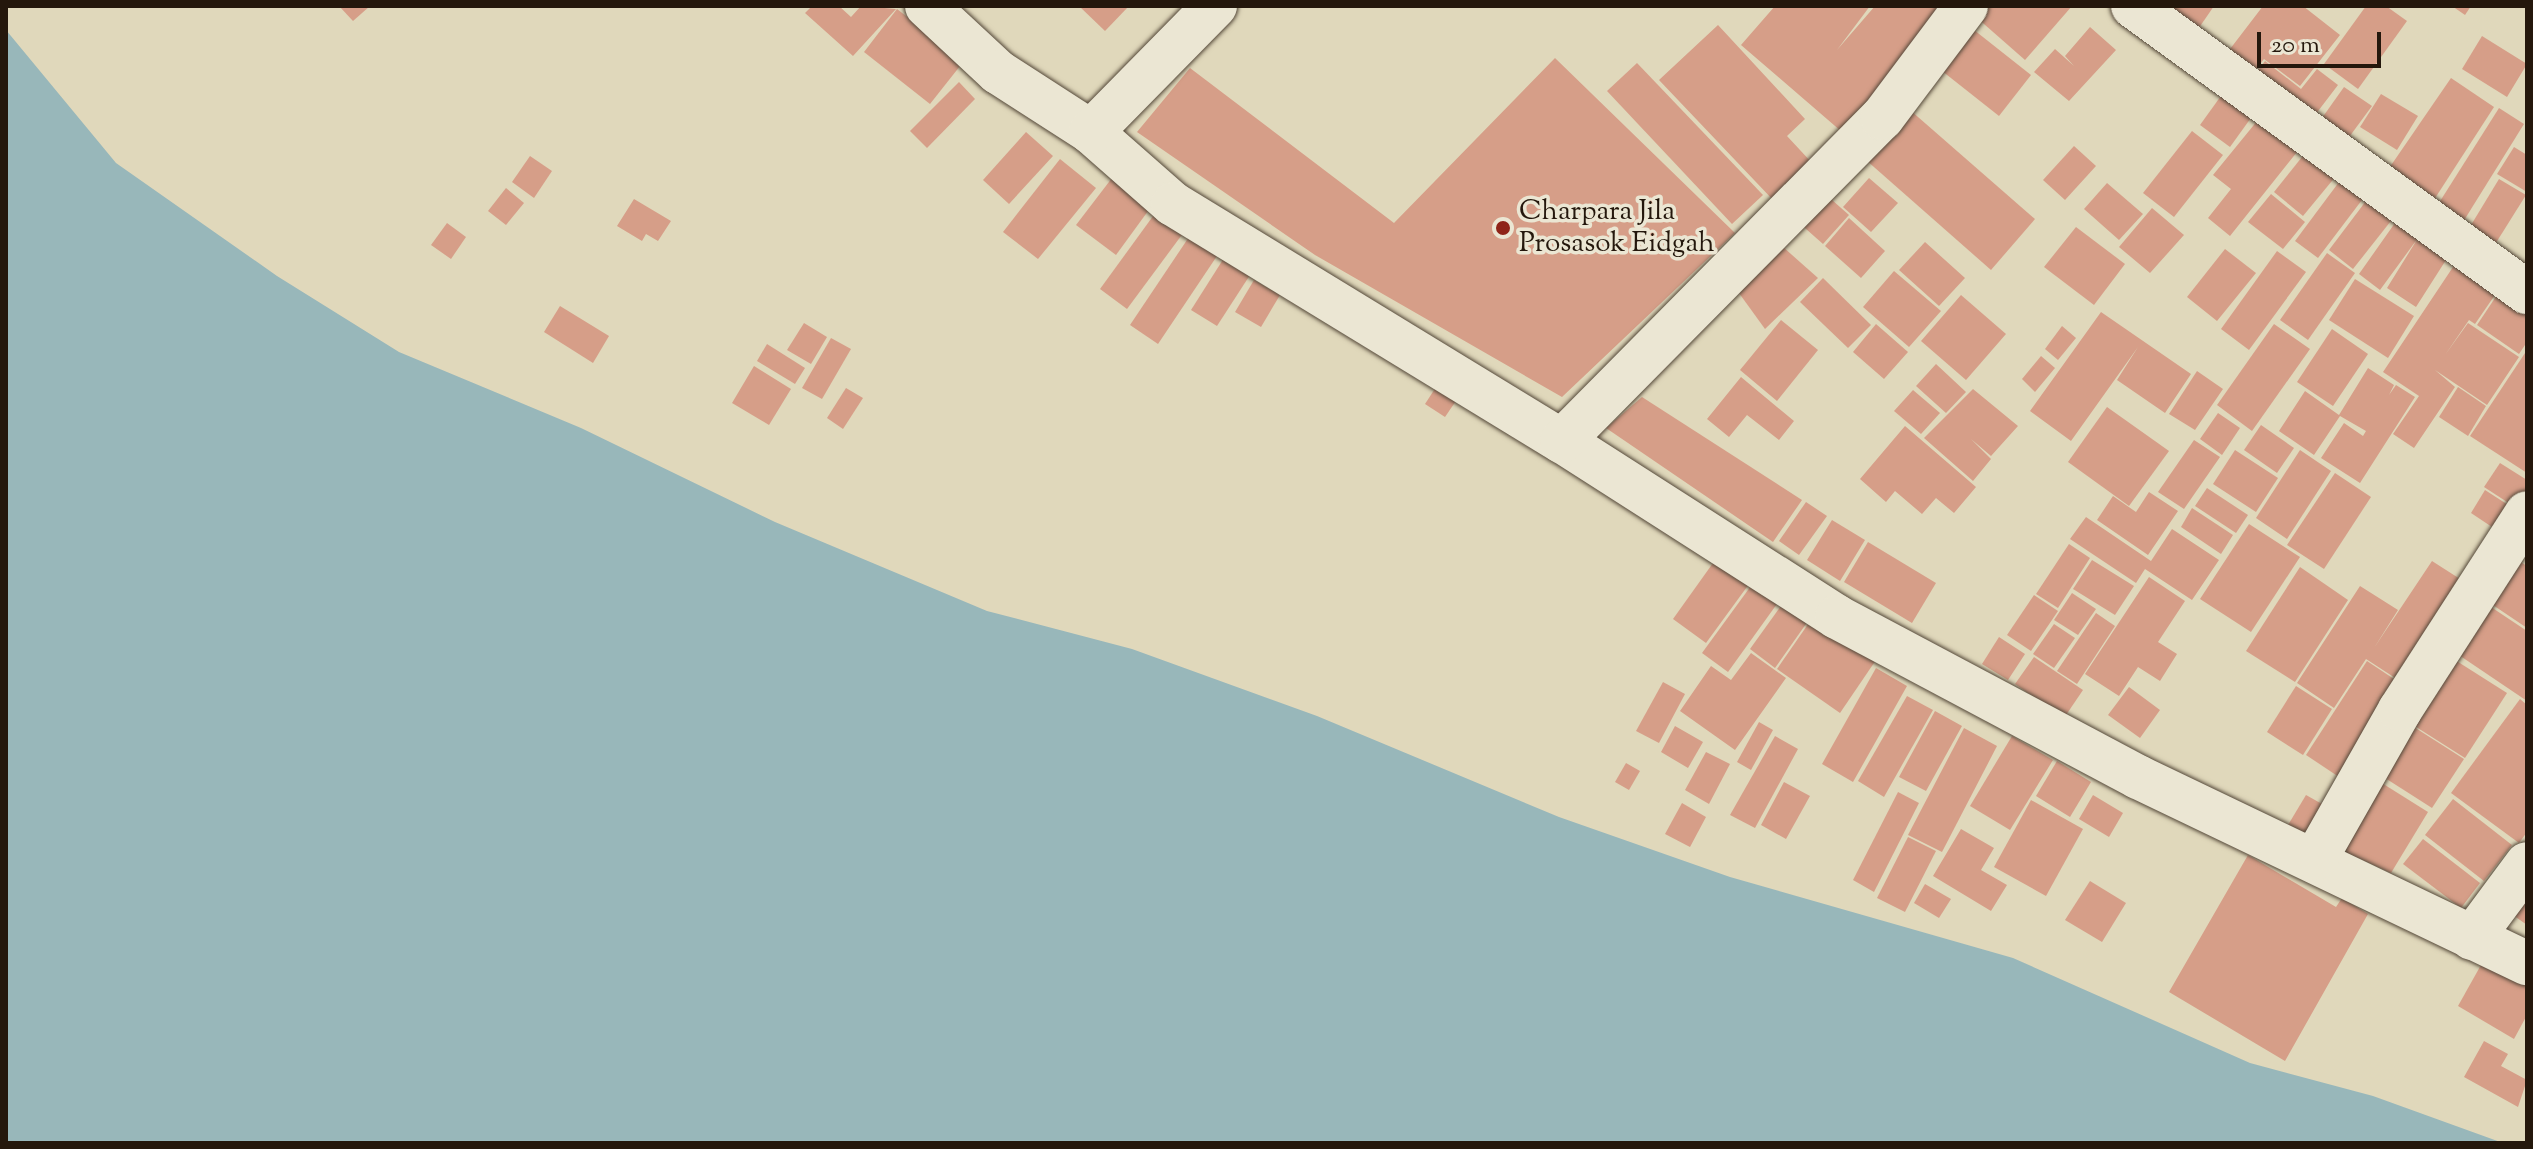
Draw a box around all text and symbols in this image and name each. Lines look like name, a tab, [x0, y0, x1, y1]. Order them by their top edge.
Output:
scale bar	[2261, 16, 2385, 66]
text: 20 m	[2271, 29, 2320, 63]
place label: Charpara Jila Prosasok Eidgah	[1519, 195, 1715, 261]
marker: Charpara Jila Prosasok Eidgah	[1494, 219, 1512, 237]

